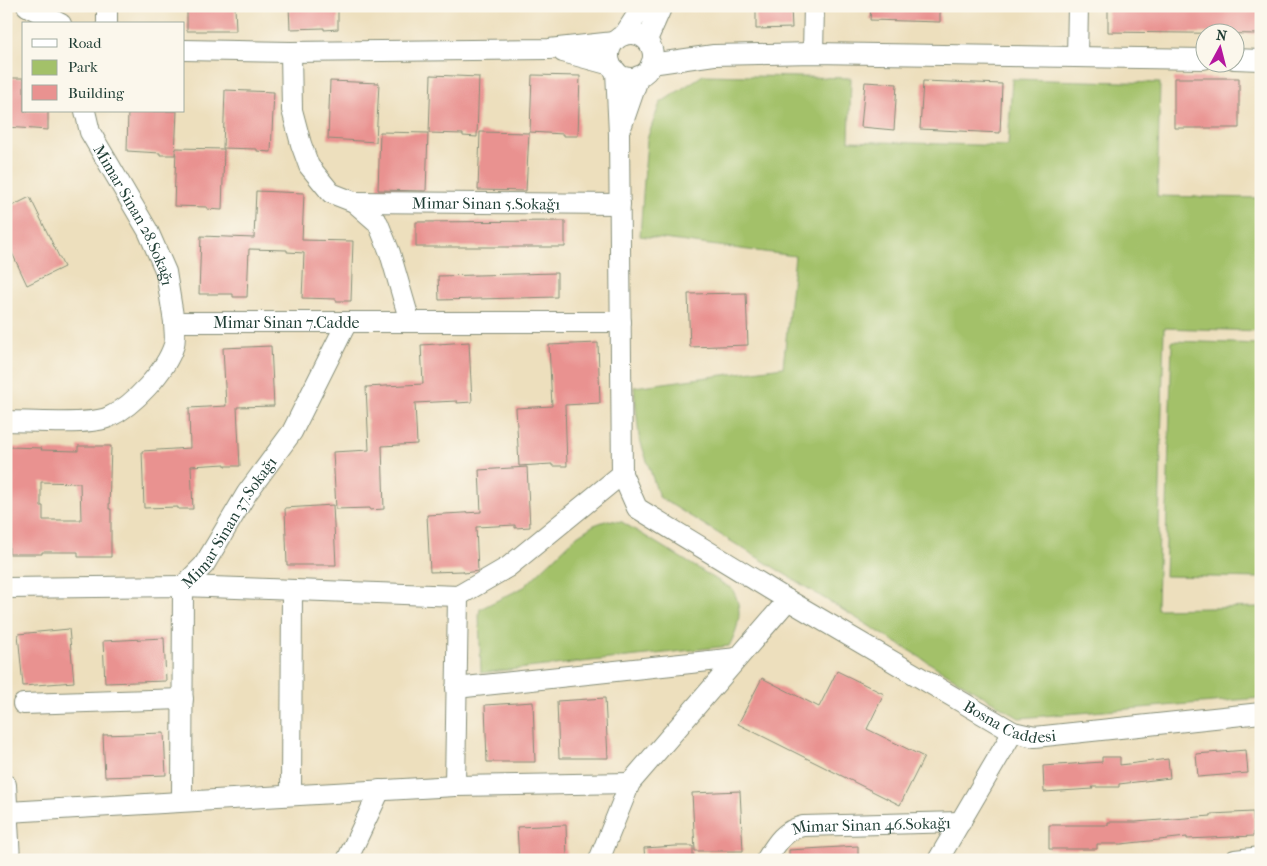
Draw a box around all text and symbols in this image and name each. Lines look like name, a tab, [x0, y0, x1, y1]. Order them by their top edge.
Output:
legend	[22, 22, 185, 112]
north arrow	[1194, 22, 1244, 72]
text: N	[1215, 27, 1228, 45]
text: Road	[68, 34, 102, 52]
text: Park	[68, 58, 98, 76]
text: Building	[68, 84, 125, 102]
street label: Mimar Sinan 28.Sokağı	[90, 141, 178, 287]
street label: Mimar Sinan 5.Sokağı	[412, 193, 560, 213]
street label: Mimar Sinan 7.Cadde	[213, 313, 360, 332]
street label: Mimar Sinan 37.Sokağı	[177, 453, 280, 592]
street label: Bosna Caddesi	[960, 696, 1057, 747]
street label: Mimar Sinan 46.Sokağı	[789, 813, 951, 838]

